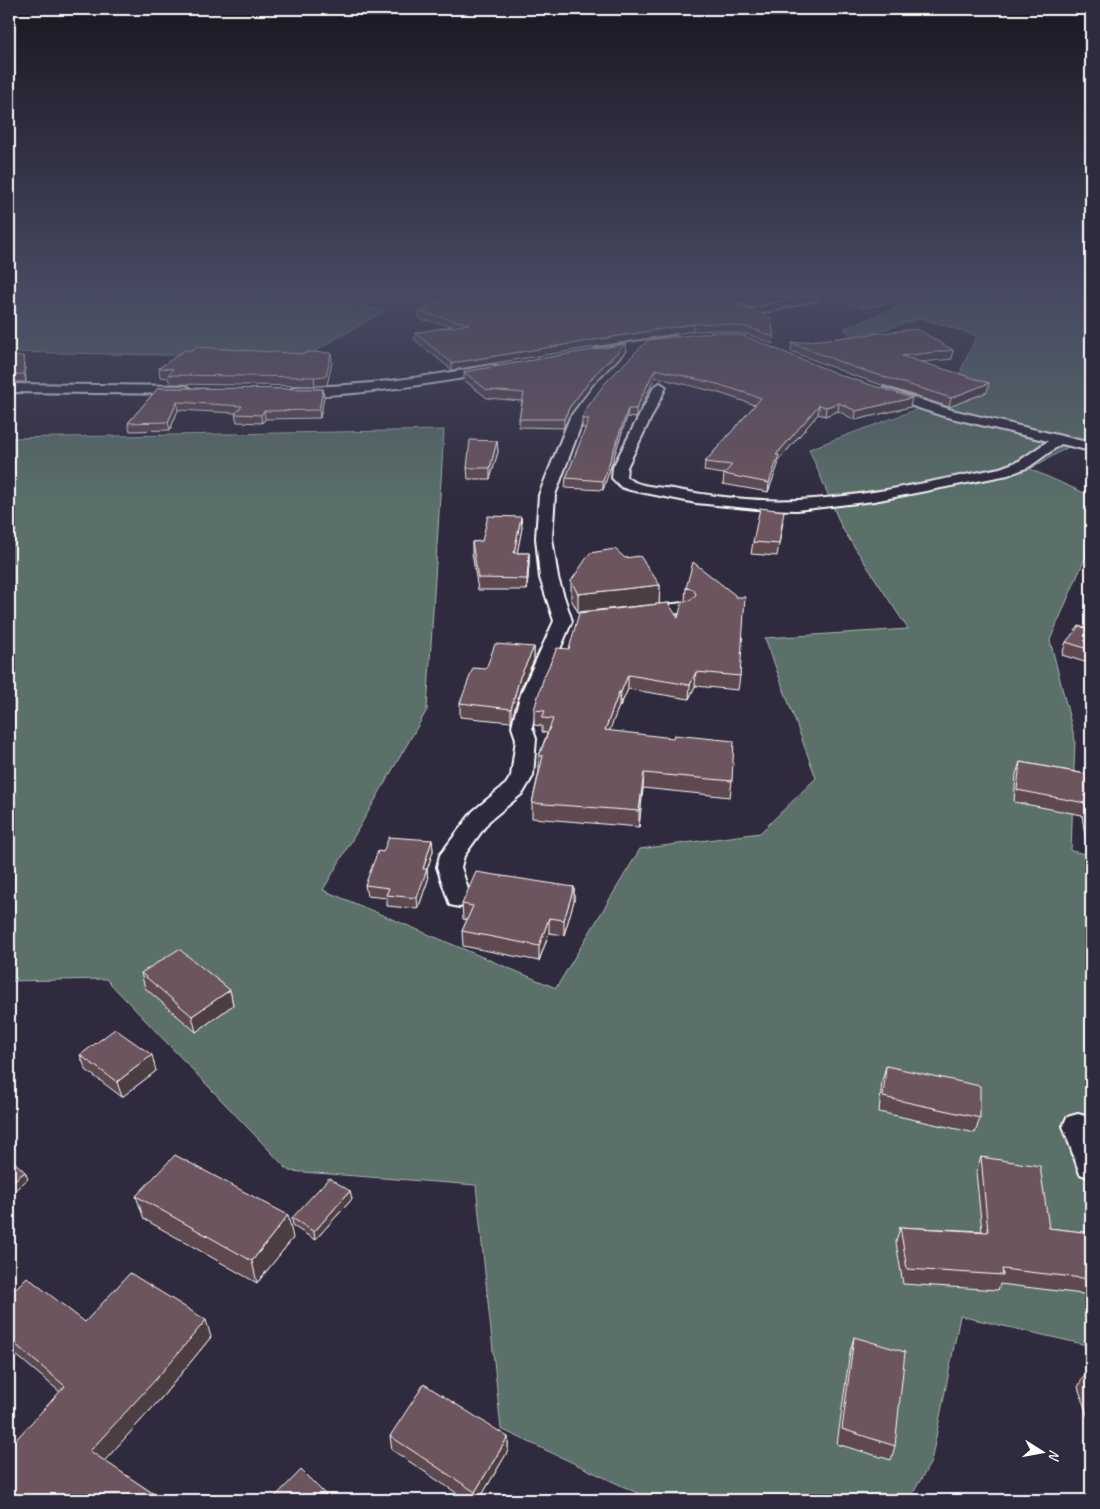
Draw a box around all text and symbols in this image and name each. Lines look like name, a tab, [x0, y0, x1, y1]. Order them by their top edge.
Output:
north arrow	[1018, 1426, 1068, 1476]
text: N	[1045, 1449, 1063, 1463]

